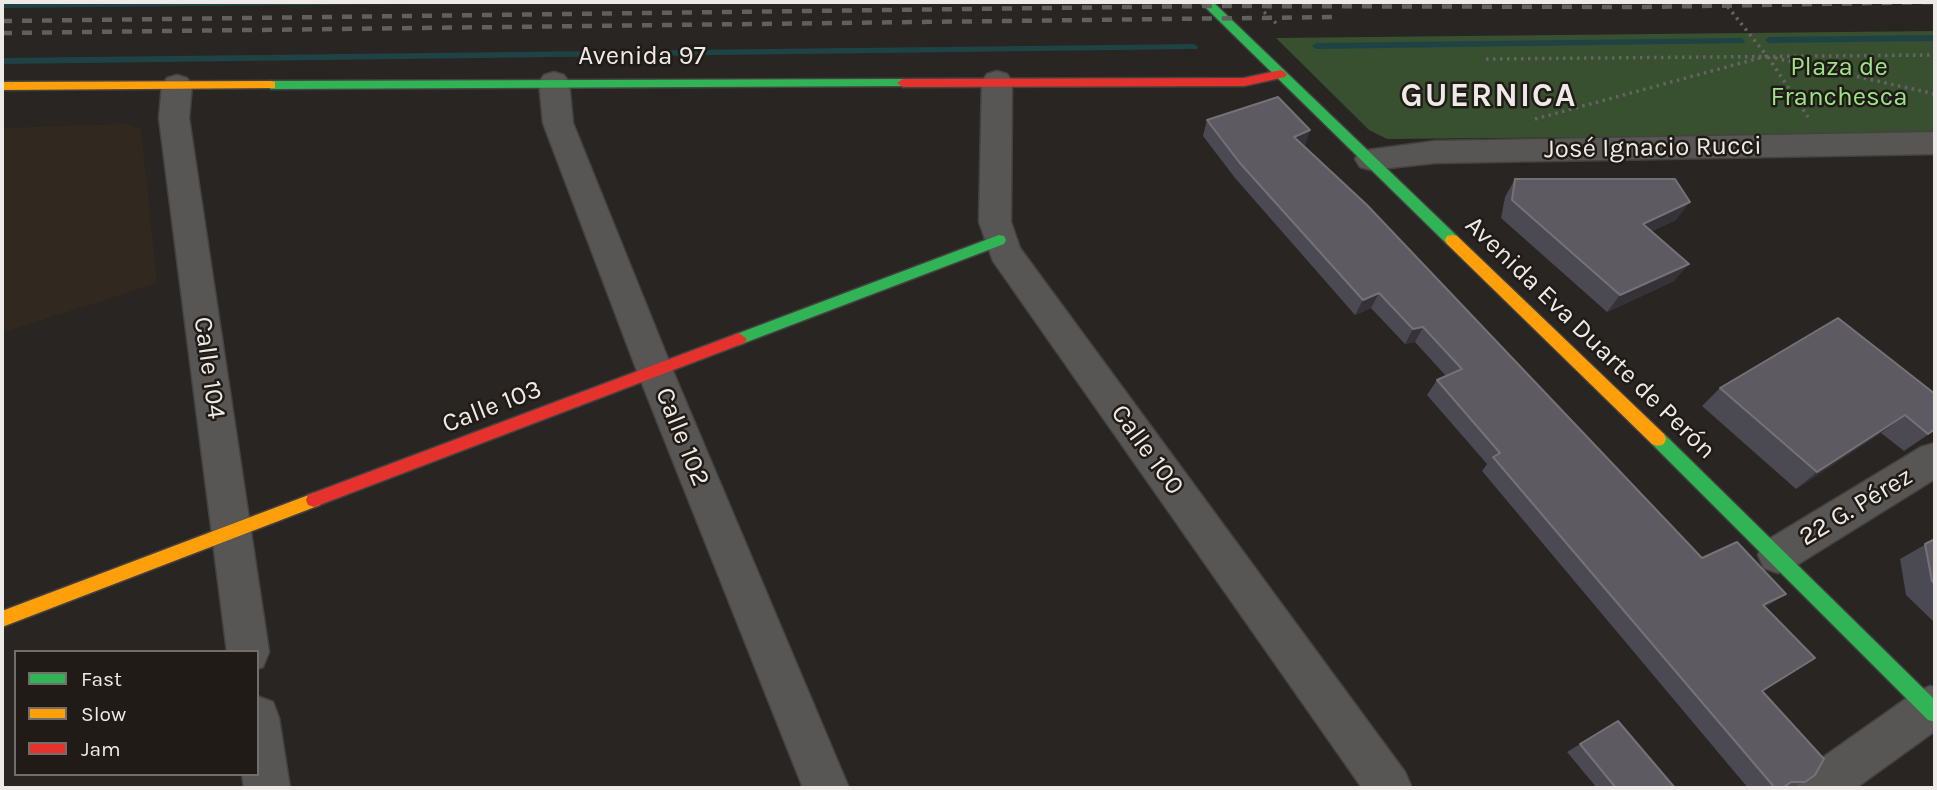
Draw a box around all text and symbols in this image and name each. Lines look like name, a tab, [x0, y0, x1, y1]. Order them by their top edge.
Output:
street label: Avenida 97	[578, 41, 706, 73]
park label: Plaza de Franchesca	[1771, 52, 1907, 114]
district label: GUERNICA	[1402, 77, 1576, 117]
street label: José Ignacio Rucci	[1544, 131, 1762, 165]
street label: Avenida Eva Duarte de Perón	[1458, 210, 1722, 466]
street label: Calle 104	[186, 315, 232, 421]
street label: Calle 103	[438, 374, 546, 440]
street label: Calle 102	[648, 383, 716, 491]
street label: Calle 100	[1104, 399, 1190, 501]
street label: 22 G. Pérez	[1794, 461, 1918, 553]
legend	[14, 650, 259, 776]
text: Fast	[81, 667, 122, 691]
text: Slow	[81, 702, 126, 726]
text: Jam	[81, 737, 121, 761]

